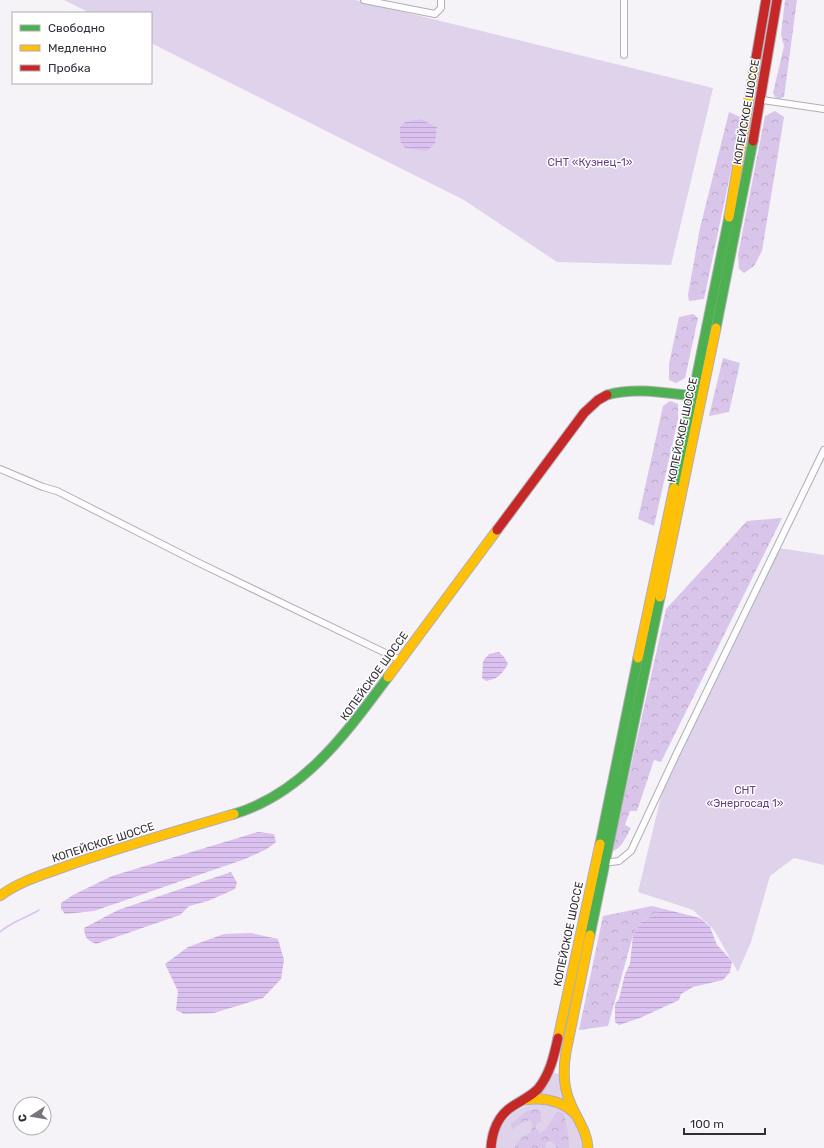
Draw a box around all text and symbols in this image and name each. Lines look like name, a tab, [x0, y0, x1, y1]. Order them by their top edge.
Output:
legend	[12, 12, 152, 84]
text: Свободно	[48, 21, 105, 35]
text: Медленно	[48, 41, 107, 55]
street label: КОПЕЙСКОЕ ШОССЕ	[731, 58, 762, 166]
text: Пробка	[48, 61, 91, 75]
park label: СНТ «Кузнец-1»	[548, 156, 633, 169]
street label: КОПЕЙСКОЕ ШОССЕ	[665, 376, 700, 484]
street label: КОПЕЙСКОЕ ШОССЕ	[338, 629, 411, 723]
park label: СНТ «Энергосад 1»	[707, 784, 784, 810]
street label: КОПЕЙСКОЕ ШОССЕ	[50, 820, 156, 865]
street label: КОПЕЙСКОЕ ШОССЕ	[551, 880, 586, 988]
north arrow	[12, 1096, 52, 1136]
scale bar	[684, 1110, 765, 1136]
text: С	[15, 1113, 30, 1123]
text: 100 m	[690, 1117, 724, 1131]

